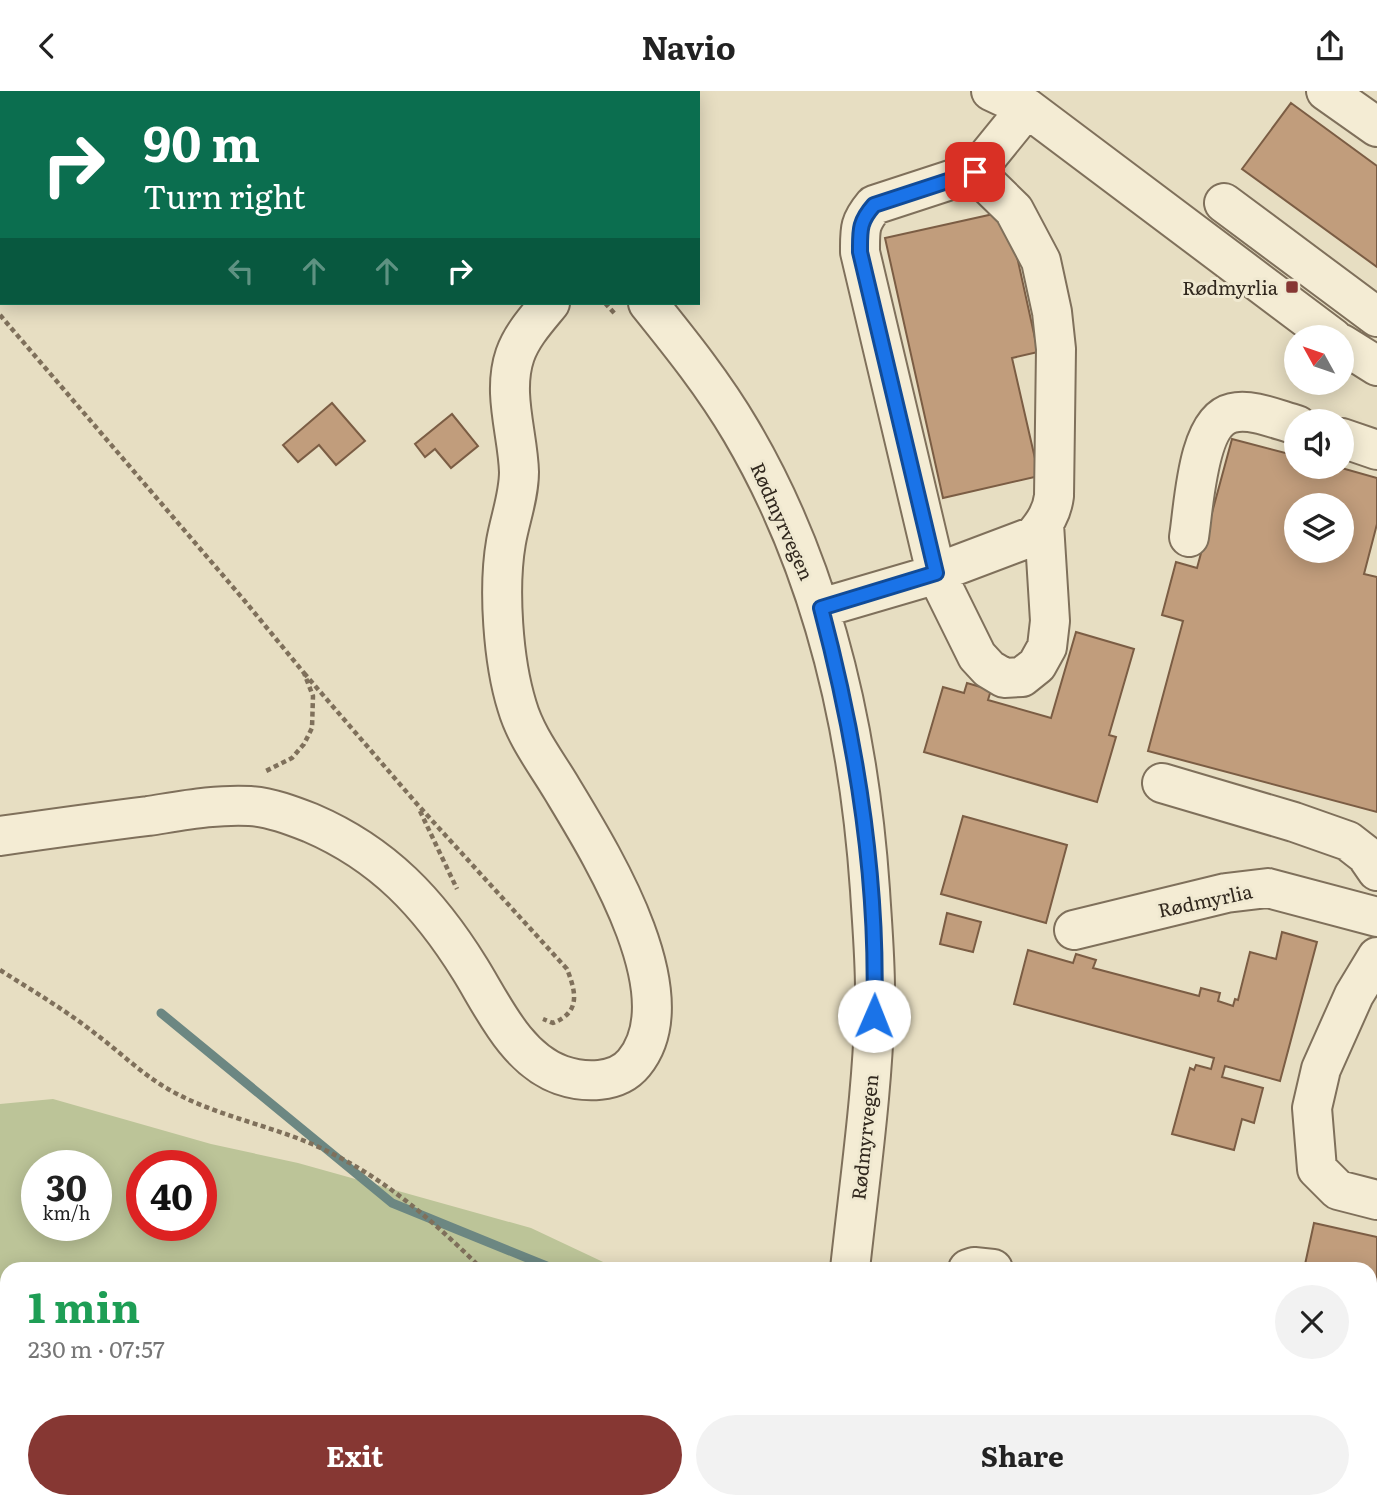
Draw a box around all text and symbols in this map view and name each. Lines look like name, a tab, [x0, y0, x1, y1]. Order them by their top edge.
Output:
text: Navio	[641, 22, 736, 70]
icon: back	[28, 27, 66, 65]
icon: share	[1311, 27, 1349, 65]
text: 90 m	[143, 104, 260, 177]
icon: right	[28, 119, 119, 210]
pin	[945, 142, 1005, 202]
icon: arrive	[956, 153, 994, 191]
text: Turn right	[143, 171, 305, 219]
icon: left	[222, 252, 260, 290]
icon: ahead	[295, 252, 333, 290]
icon: ahead	[368, 252, 406, 290]
icon: right	[441, 252, 479, 290]
place label: Rødmyrlia	[1182, 273, 1279, 301]
marker: Rødmyrlia	[1284, 279, 1300, 295]
north arrow	[1284, 325, 1354, 395]
map controls	[1284, 325, 1354, 563]
button: sound	[1284, 409, 1354, 479]
street label: Rødmyrvegen	[745, 458, 821, 584]
button: layers	[1284, 493, 1354, 563]
street label: Rødmyrlia	[1155, 876, 1255, 924]
position arrow	[837, 979, 911, 1053]
street label: Rødmyrvegen	[843, 1073, 885, 1201]
speed limit sign: 40	[126, 1150, 217, 1241]
text: 30	[46, 1160, 87, 1212]
text: km/h	[43, 1199, 90, 1226]
text: 1 min	[28, 1274, 140, 1336]
button: close	[1275, 1285, 1349, 1359]
text: 230 m · 07:57	[28, 1331, 165, 1365]
button: Exit	[28, 1415, 682, 1495]
button: Share	[696, 1415, 1349, 1495]

